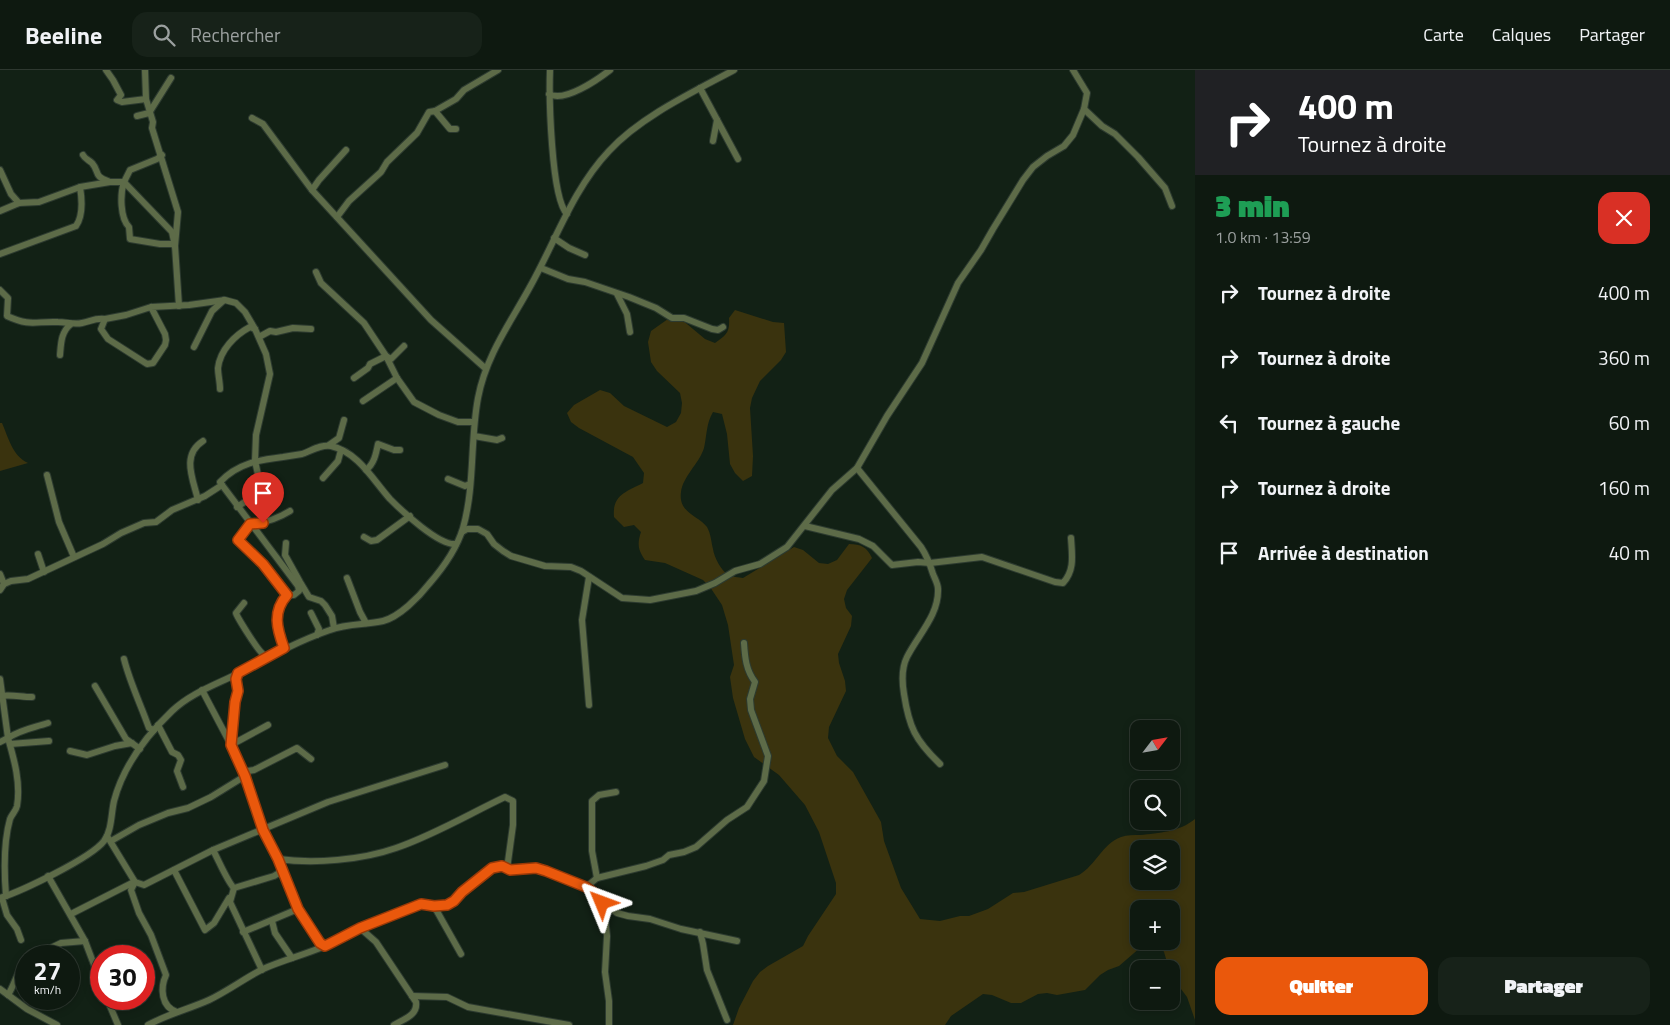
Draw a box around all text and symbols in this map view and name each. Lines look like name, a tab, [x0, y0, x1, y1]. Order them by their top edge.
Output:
search box	[132, 12, 482, 57]
text: Beeline	[25, 17, 102, 53]
text: Rechercher	[190, 20, 281, 49]
icon: search	[150, 21, 178, 49]
text: Carte	[1423, 21, 1464, 48]
text: Calques	[1492, 21, 1551, 48]
text: Partager	[1579, 21, 1645, 48]
text: 400 m	[1298, 79, 1394, 133]
icon: right	[1215, 90, 1280, 155]
text: Tournez à droite	[1298, 127, 1446, 161]
text: 3 min	[1215, 183, 1290, 229]
button: close	[1598, 192, 1650, 244]
text: 1.0 km · 13:59	[1215, 225, 1311, 249]
text: Tournez à droite	[1258, 278, 1390, 307]
text: 400 m	[1598, 278, 1650, 307]
icon: right	[1215, 279, 1243, 307]
text: Tournez à droite	[1258, 343, 1390, 372]
text: 360 m	[1598, 343, 1650, 372]
icon: right	[1215, 344, 1243, 372]
text: Tournez à gauche	[1258, 408, 1400, 437]
text: 60 m	[1609, 408, 1650, 437]
icon: left	[1215, 409, 1243, 437]
pin	[242, 472, 284, 523]
text: Tournez à droite	[1258, 473, 1390, 502]
text: 160 m	[1598, 473, 1650, 502]
icon: right	[1215, 474, 1243, 502]
icon: arrive	[249, 479, 277, 507]
text: Arrivée à destination	[1258, 538, 1429, 567]
text: 40 m	[1609, 538, 1650, 567]
icon: arrive	[1215, 539, 1243, 567]
north arrow	[1130, 720, 1180, 770]
map controls	[1130, 720, 1180, 1010]
button: search	[1130, 780, 1180, 830]
button: layers	[1130, 840, 1180, 890]
position arrow	[575, 876, 627, 928]
button: +	[1130, 900, 1180, 950]
speed limit sign: 30	[90, 945, 155, 1010]
text: 27	[33, 952, 62, 990]
button: Quitter	[1215, 957, 1428, 1015]
button: Partager	[1438, 957, 1650, 1015]
button: −	[1130, 960, 1180, 1010]
text: km/h	[34, 980, 61, 999]

